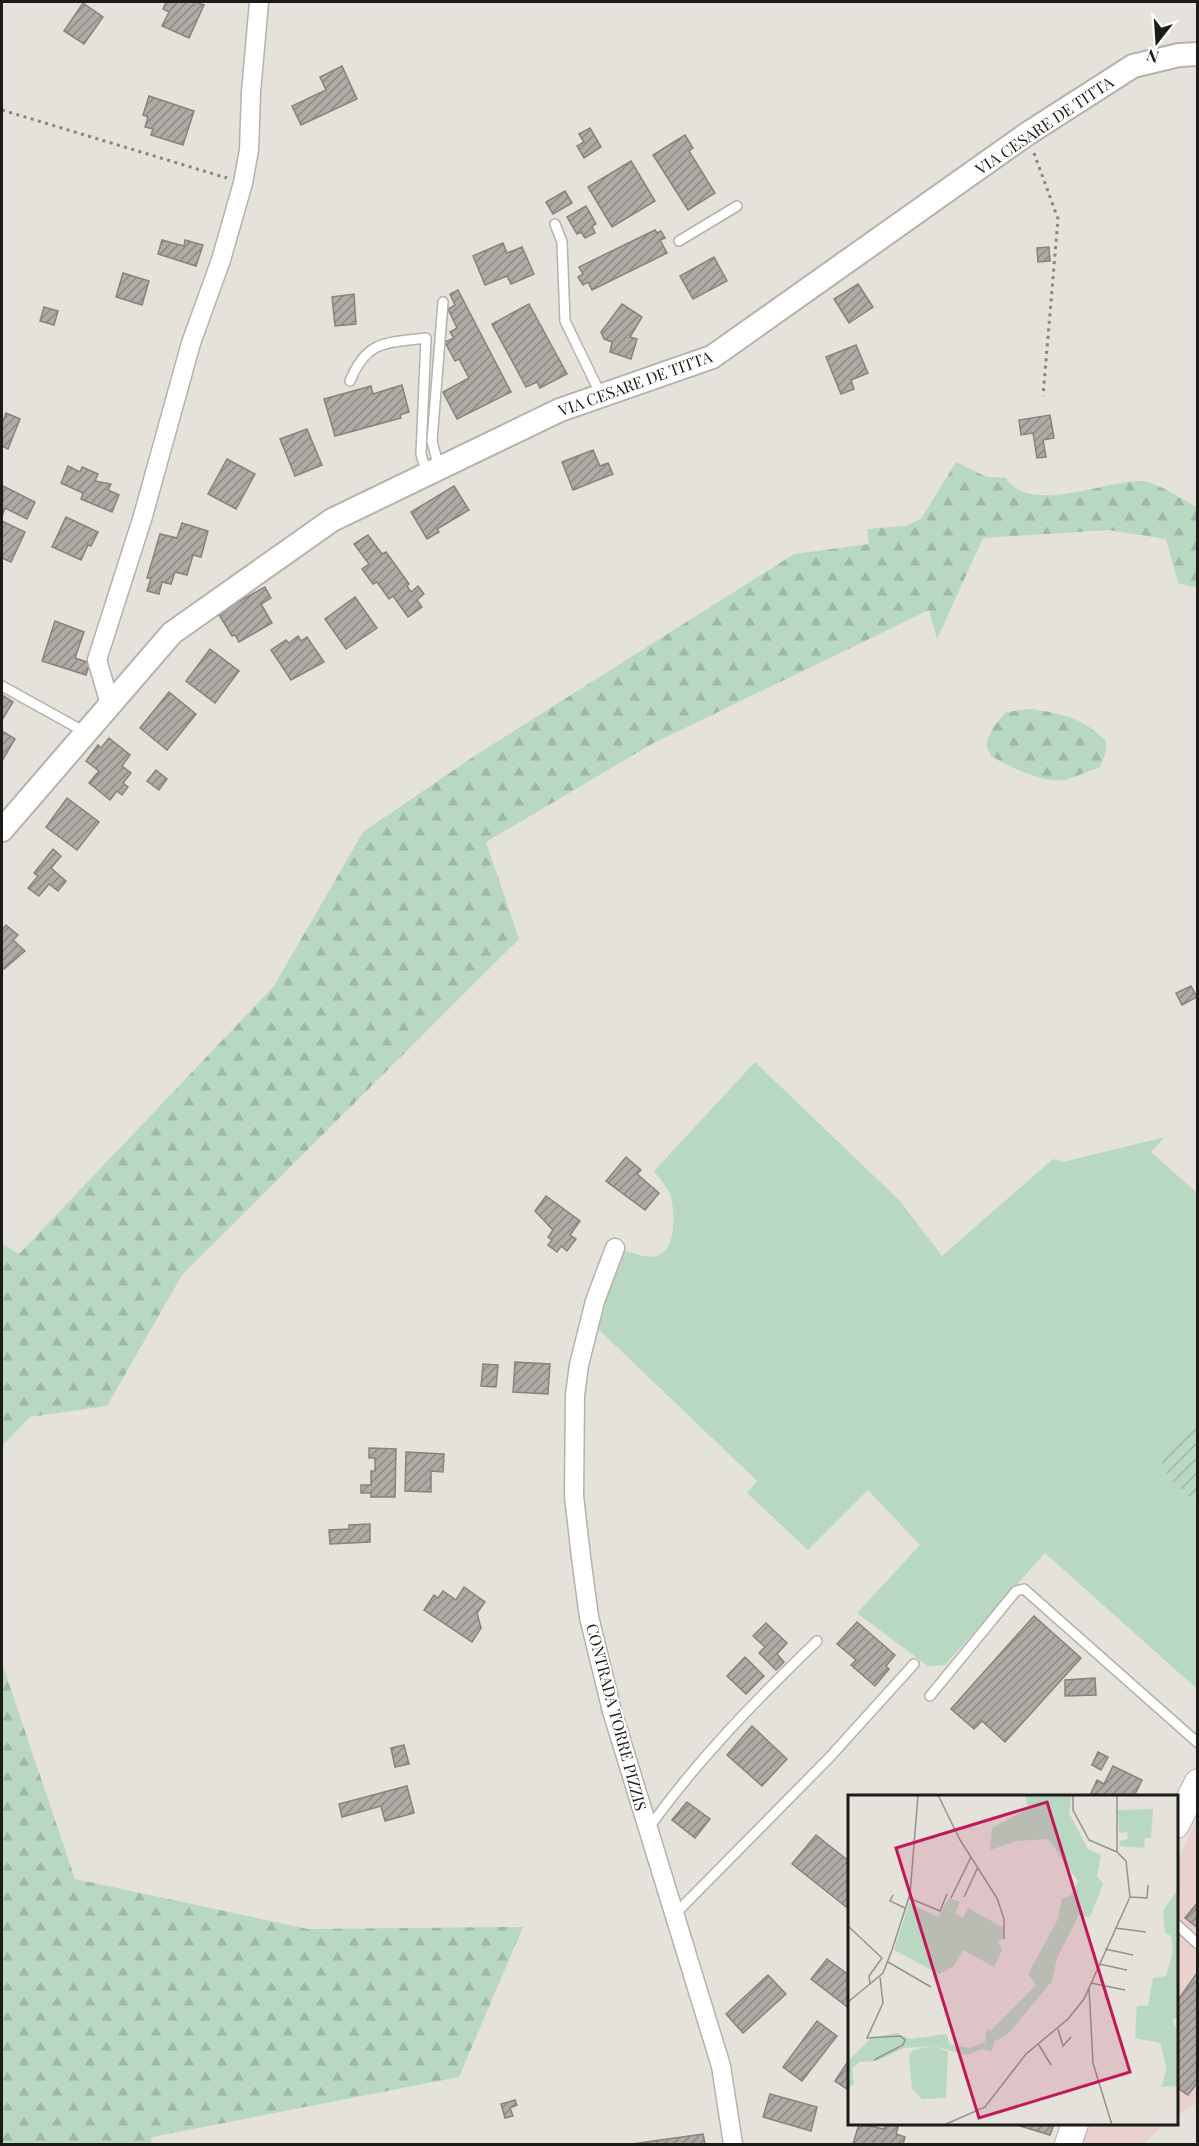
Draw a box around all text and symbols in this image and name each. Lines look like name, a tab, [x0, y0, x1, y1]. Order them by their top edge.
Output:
north arrow	[1127, 12, 1187, 72]
text: N	[1143, 45, 1161, 69]
street label: VIA CESARE DE TITTA	[970, 70, 1118, 180]
street label: VIA CESARE DE TITTA	[554, 345, 716, 421]
street label: CONTRADA TORRE PIZZIS	[582, 1621, 652, 1813]
inset map	[848, 1795, 1178, 2125]

